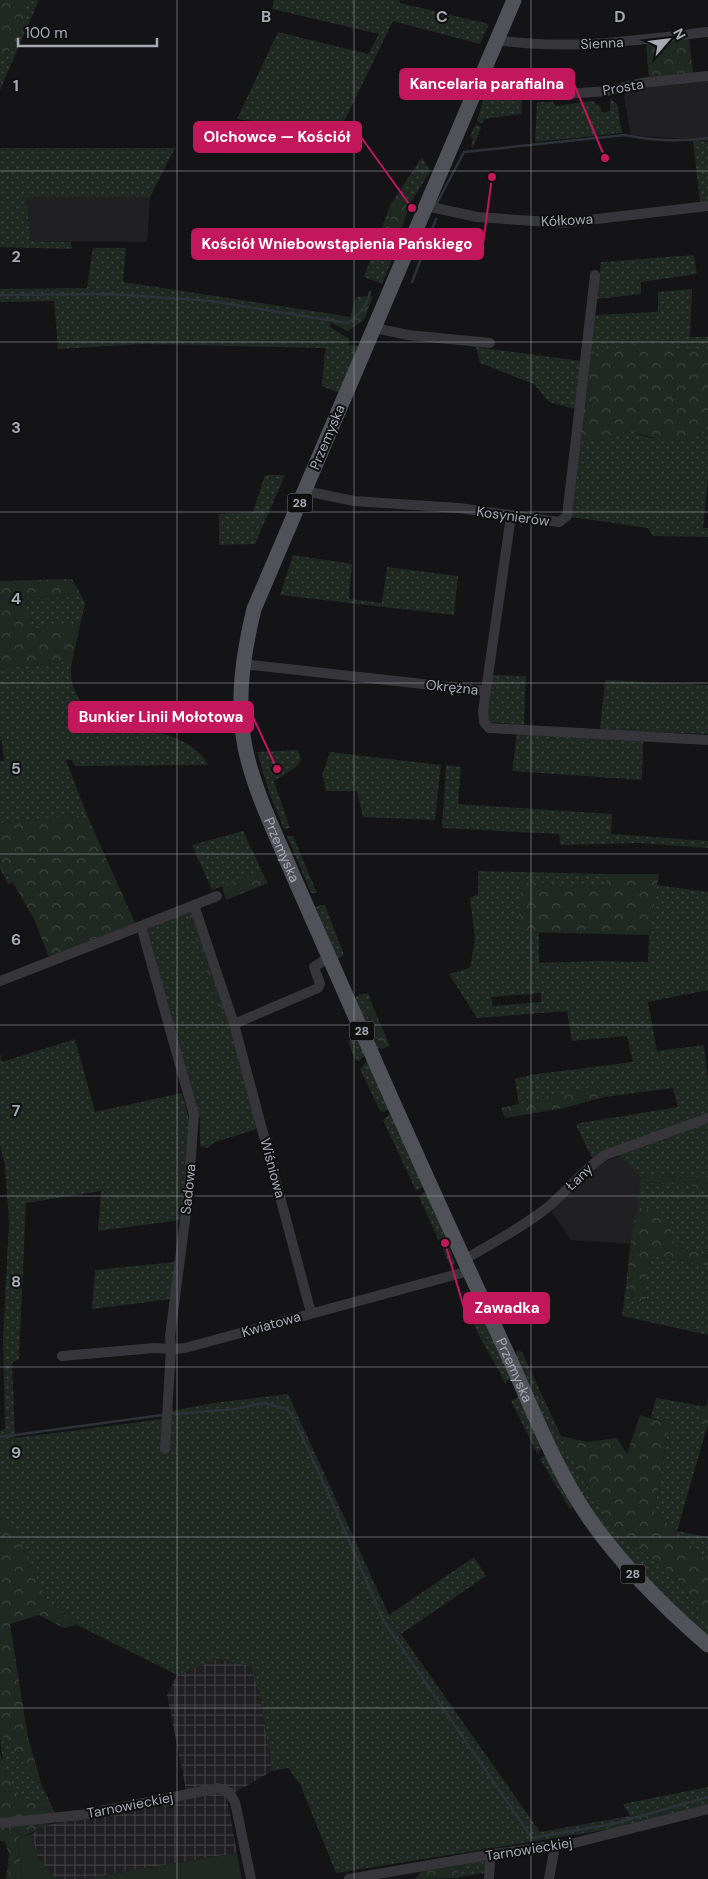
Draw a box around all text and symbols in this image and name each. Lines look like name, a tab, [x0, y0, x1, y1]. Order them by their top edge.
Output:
text: B	[261, 6, 271, 27]
text: C	[436, 6, 448, 27]
text: D	[614, 6, 626, 27]
scale bar	[18, 15, 156, 47]
north arrow	[643, 15, 693, 65]
text: 100 m	[25, 23, 68, 43]
text: N	[669, 25, 690, 43]
street label: Sienna	[580, 33, 624, 53]
callout: Kancelaria parafialna	[400, 69, 574, 99]
text: Kancelaria parafialna	[410, 74, 564, 94]
text: 1	[13, 75, 19, 96]
street label: Prosta	[601, 75, 645, 99]
callout: Olchowce — Kościół	[194, 122, 361, 152]
text: Olchowce — Kościół	[203, 127, 351, 147]
street label: Kółkowa	[540, 210, 594, 230]
callout: Kościół Wniebowstąpienia Pańskiego	[192, 229, 483, 259]
text: Kościół Wniebowstąpienia Pańskiego	[201, 234, 473, 254]
text: 2	[11, 246, 21, 267]
street label: Przemyska	[305, 402, 349, 472]
text: 3	[11, 417, 21, 438]
road number: 28	[288, 493, 312, 512]
street label: Kosynierów	[475, 502, 551, 530]
text: 4	[11, 588, 21, 609]
street label: Okrężna	[425, 675, 479, 699]
callout: Bunkier Linii Mołotowa	[69, 702, 253, 732]
text: Bunkier Linii Mołotowa	[79, 707, 243, 727]
text: 5	[11, 758, 21, 779]
street label: Przemyska	[260, 815, 304, 885]
text: 6	[11, 929, 21, 950]
road number: 28	[350, 1021, 374, 1040]
text: 7	[12, 1100, 21, 1121]
street label: Wiśniowa	[256, 1136, 290, 1200]
street label: Łany	[562, 1160, 597, 1194]
street label: Sadowa	[176, 1163, 200, 1215]
text: 8	[11, 1271, 21, 1292]
callout: Zawadka	[464, 1293, 549, 1323]
text: Zawadka	[474, 1298, 540, 1318]
street label: Kwiatowa	[239, 1307, 303, 1341]
street label: Przemyska	[492, 1335, 537, 1405]
text: 9	[11, 1442, 21, 1463]
road number: 28	[620, 1565, 646, 1584]
street label: Tarnowieckiej	[85, 1788, 175, 1822]
street label: Tarnowieckiej	[484, 1833, 574, 1865]

